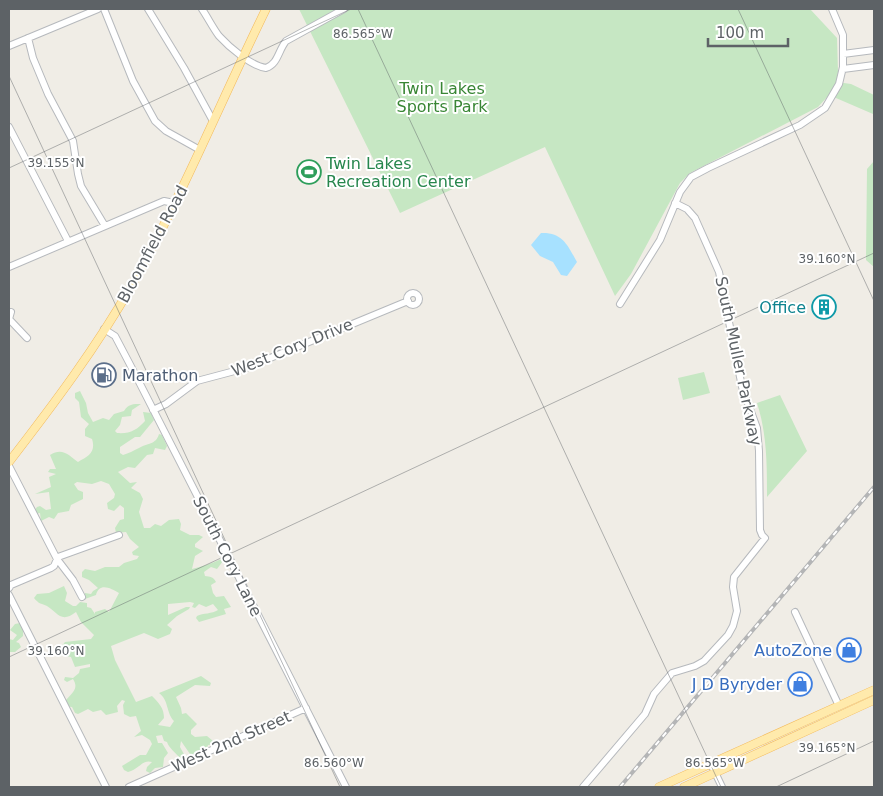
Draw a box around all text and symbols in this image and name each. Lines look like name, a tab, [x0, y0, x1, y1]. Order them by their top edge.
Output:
scale bar	[708, 15, 788, 47]
text: 100 m	[716, 24, 764, 42]
text: 86.565°W	[333, 27, 393, 41]
park label: Twin Lakes Sports Park	[397, 79, 488, 116]
place label: Twin Lakes Recreation Center	[325, 154, 471, 191]
text: 39.155°N	[28, 156, 84, 170]
sports icon: Twin Lakes Recreation Center	[296, 159, 322, 185]
street label: Bloomfield Road	[113, 182, 191, 306]
text: 39.160°N	[799, 252, 855, 266]
street label: South Muller Parkway	[711, 275, 766, 448]
building icon: Office	[811, 294, 837, 320]
place label: Office	[759, 298, 806, 317]
street label: West Cory Drive	[229, 314, 356, 380]
fuel station icon: Marathon	[91, 362, 117, 388]
place label: Marathon	[122, 366, 198, 385]
street label: South Cory Lane	[189, 493, 266, 620]
shop icon: AutoZone	[836, 637, 862, 663]
place label: AutoZone	[754, 641, 832, 660]
text: 39.160°N	[28, 644, 84, 658]
shop icon: J D Byryder	[787, 671, 813, 697]
place label: J D Byryder	[691, 675, 782, 694]
street label: West 2nd Street	[169, 707, 294, 776]
text: 39.165°N	[799, 741, 855, 755]
text: 86.560°W	[304, 756, 364, 770]
text: 86.565°W	[685, 756, 745, 770]

